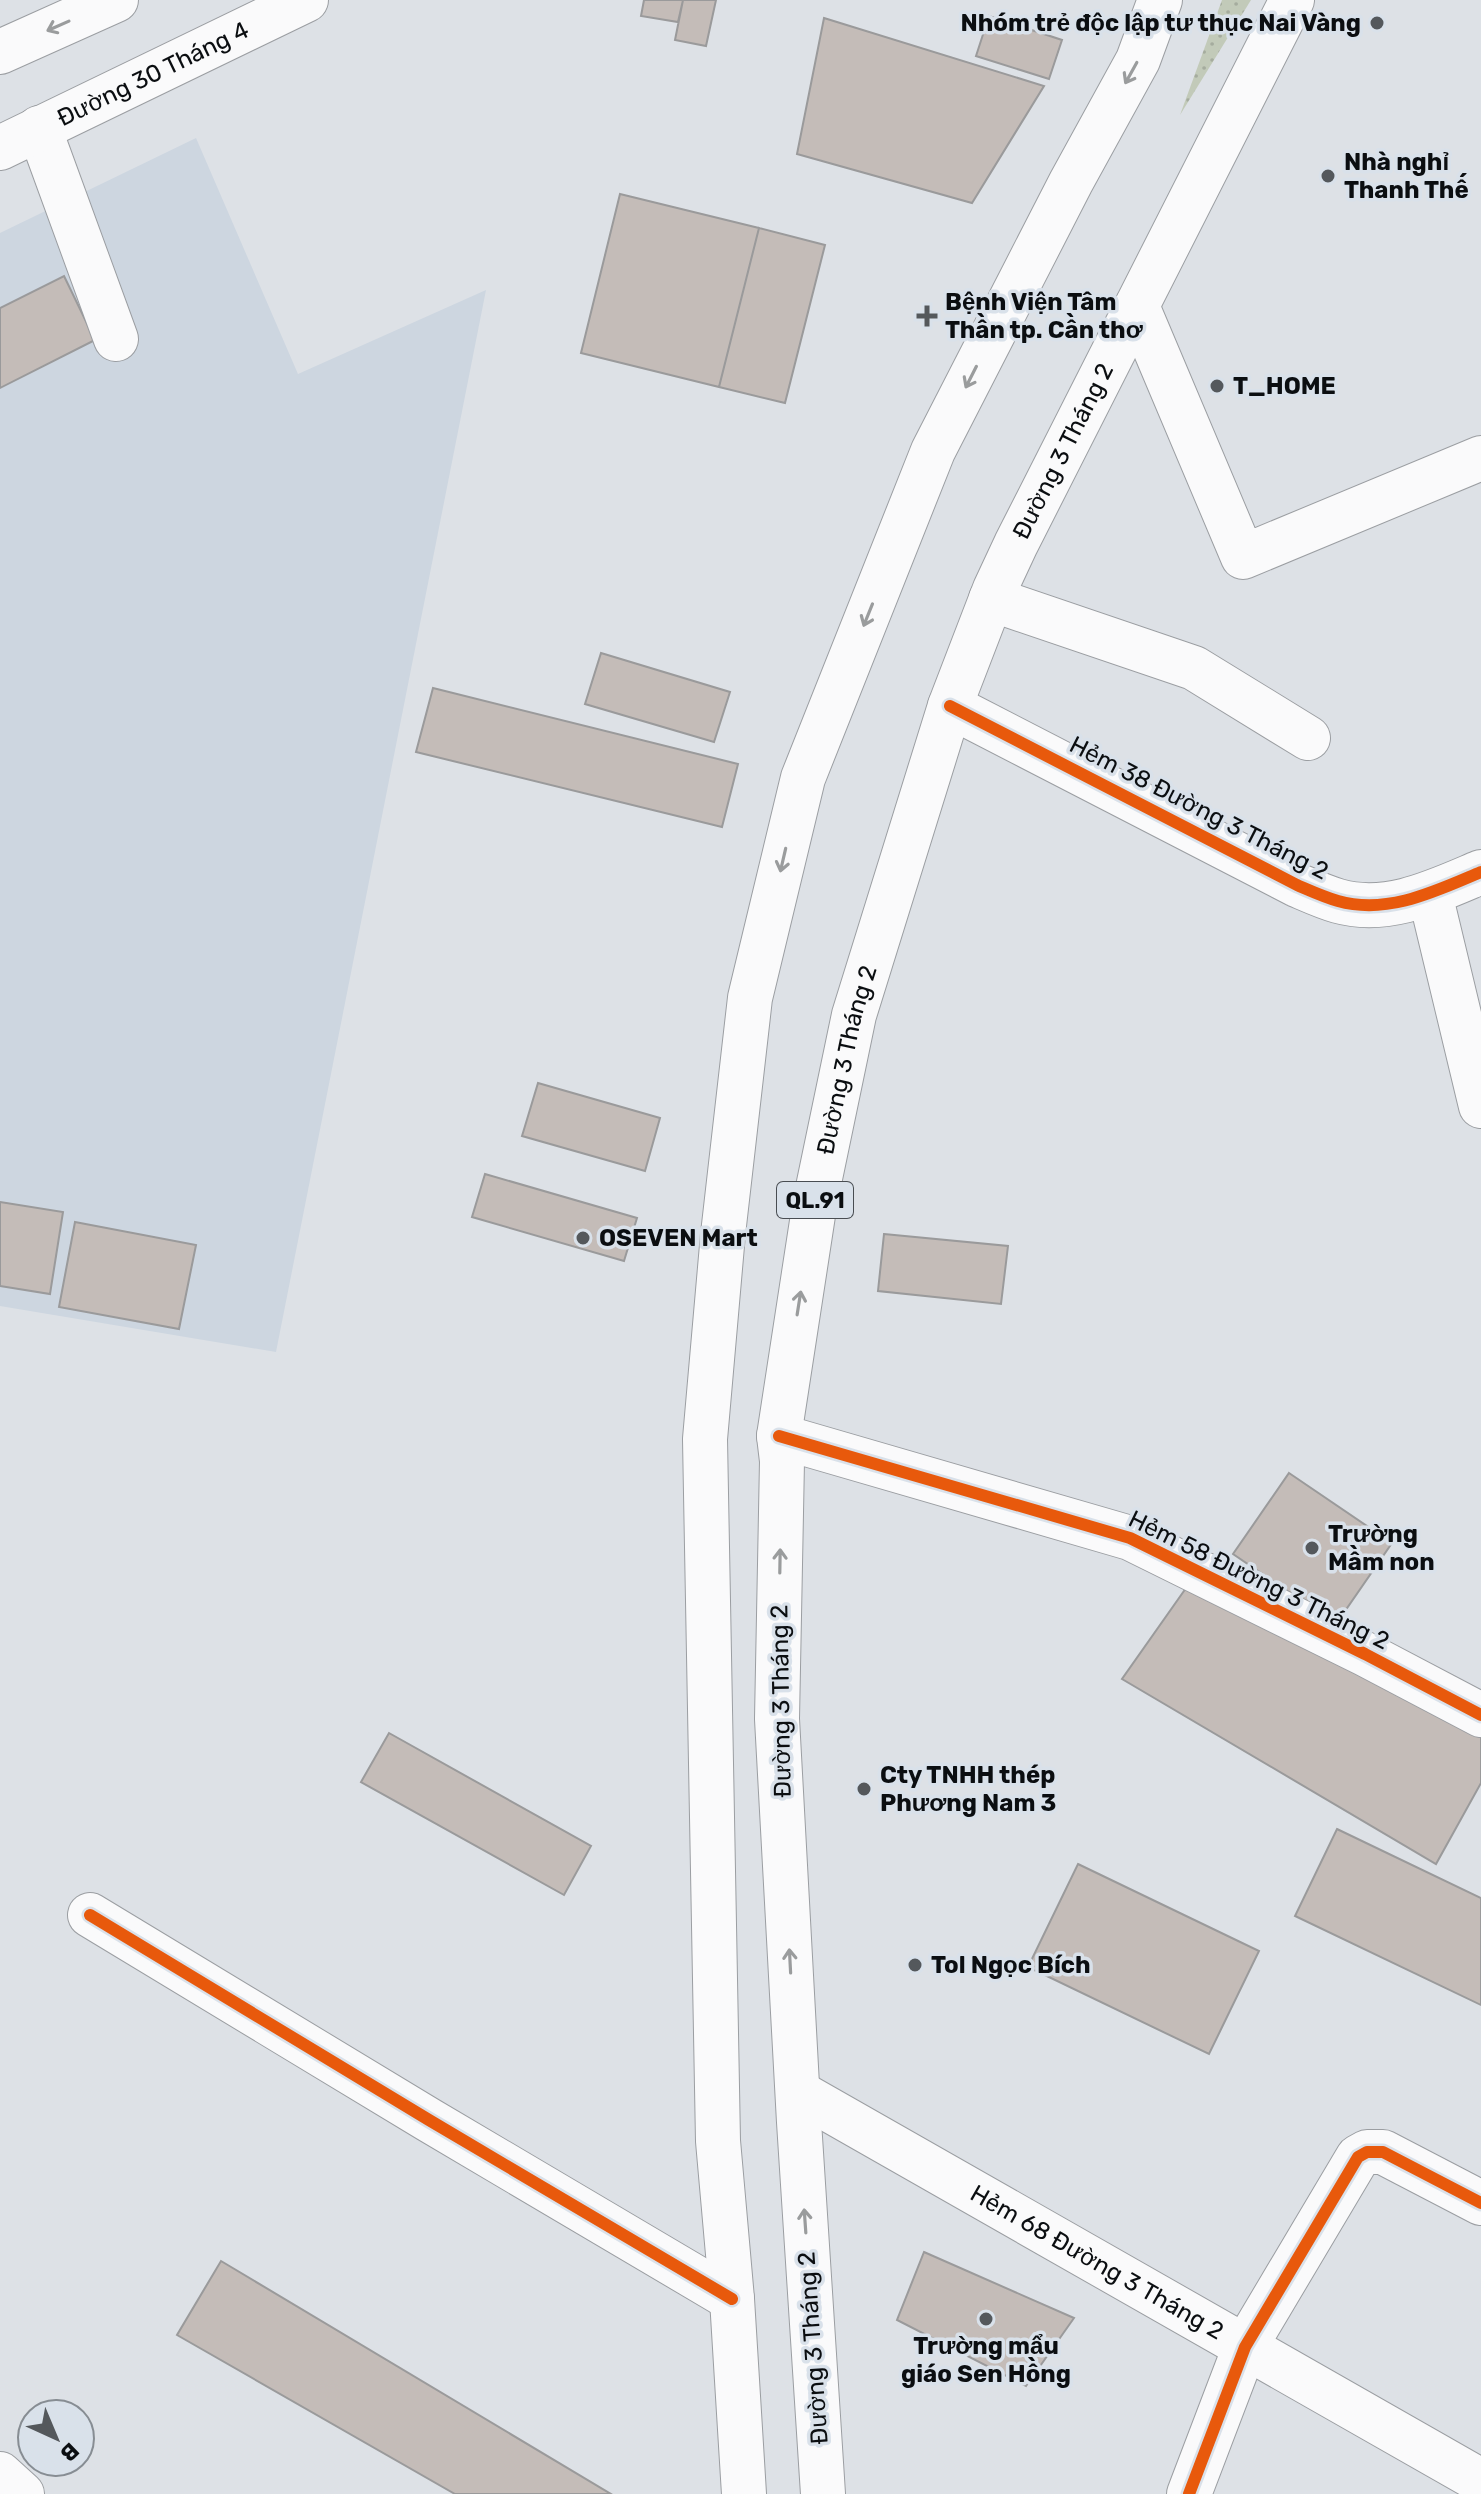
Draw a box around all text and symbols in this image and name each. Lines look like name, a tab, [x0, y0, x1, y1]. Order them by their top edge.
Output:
place label: Nhóm trẻ độc lập tư thục Nai Vàng	[960, 9, 1361, 37]
marker: Nhóm trẻ độc lập tư thục Nai Vàng	[1368, 14, 1386, 32]
street label: Đường 30 Tháng 4	[53, 16, 253, 132]
one-way arrow	[46, 19, 70, 34]
one-way arrow	[1123, 60, 1139, 84]
place label: Nhà nghỉ Thanh Thế	[1344, 148, 1469, 204]
marker: Nhà nghỉ Thanh Thế	[1319, 167, 1337, 185]
place label: Bệnh Viện Tâm Thần tp. Cần thơ	[945, 288, 1144, 344]
marker: Bệnh Viện Tâm Thần tp. Cần thơ	[916, 305, 938, 327]
street label: Đường 3 Tháng 2	[1007, 359, 1119, 544]
one-way arrow	[963, 365, 979, 388]
place label: T_HOME	[1233, 372, 1336, 400]
marker: T_HOME	[1208, 377, 1226, 395]
one-way arrow	[860, 602, 874, 627]
street label: Hẻm 38 Đường 3 Tháng 2	[1065, 731, 1333, 885]
one-way arrow	[775, 847, 790, 873]
street label: Đường 3 Tháng 2	[811, 962, 883, 1157]
road number: QL.91	[777, 1182, 853, 1218]
place label: OSEVEN Mart	[599, 1224, 758, 1252]
marker: OSEVEN Mart	[574, 1229, 592, 1247]
one-way arrow	[793, 1291, 808, 1316]
street label: Hẻm 58 Đường 3 Tháng 2	[1124, 1505, 1394, 1655]
place label: Trường Mầm non	[1328, 1520, 1435, 1576]
marker: Trường Mầm non	[1303, 1539, 1321, 1557]
one-way arrow	[772, 1548, 788, 1575]
street label: Đường 3 Tháng 2	[765, 1604, 797, 1798]
place label: Cty TNHH thép Phương Nam 3	[880, 1761, 1056, 1817]
marker: Cty TNHH thép Phương Nam 3	[855, 1780, 873, 1798]
one-way arrow	[783, 1948, 798, 1975]
place label: Tol Ngọc Bích	[931, 1951, 1091, 1979]
marker: Tol Ngọc Bích	[906, 1956, 924, 1974]
street label: Hẻm 68 Đường 3 Tháng 2	[965, 2179, 1228, 2345]
one-way arrow	[797, 2208, 812, 2235]
street label: Đường 3 Tháng 2	[792, 2251, 834, 2445]
marker: Trường mẩu giáo Sen Hồng	[977, 2310, 995, 2328]
place label: Trường mẩu giáo Sen Hồng	[901, 2332, 1071, 2388]
north arrow	[16, 2398, 96, 2478]
text: B	[55, 2437, 84, 2467]

